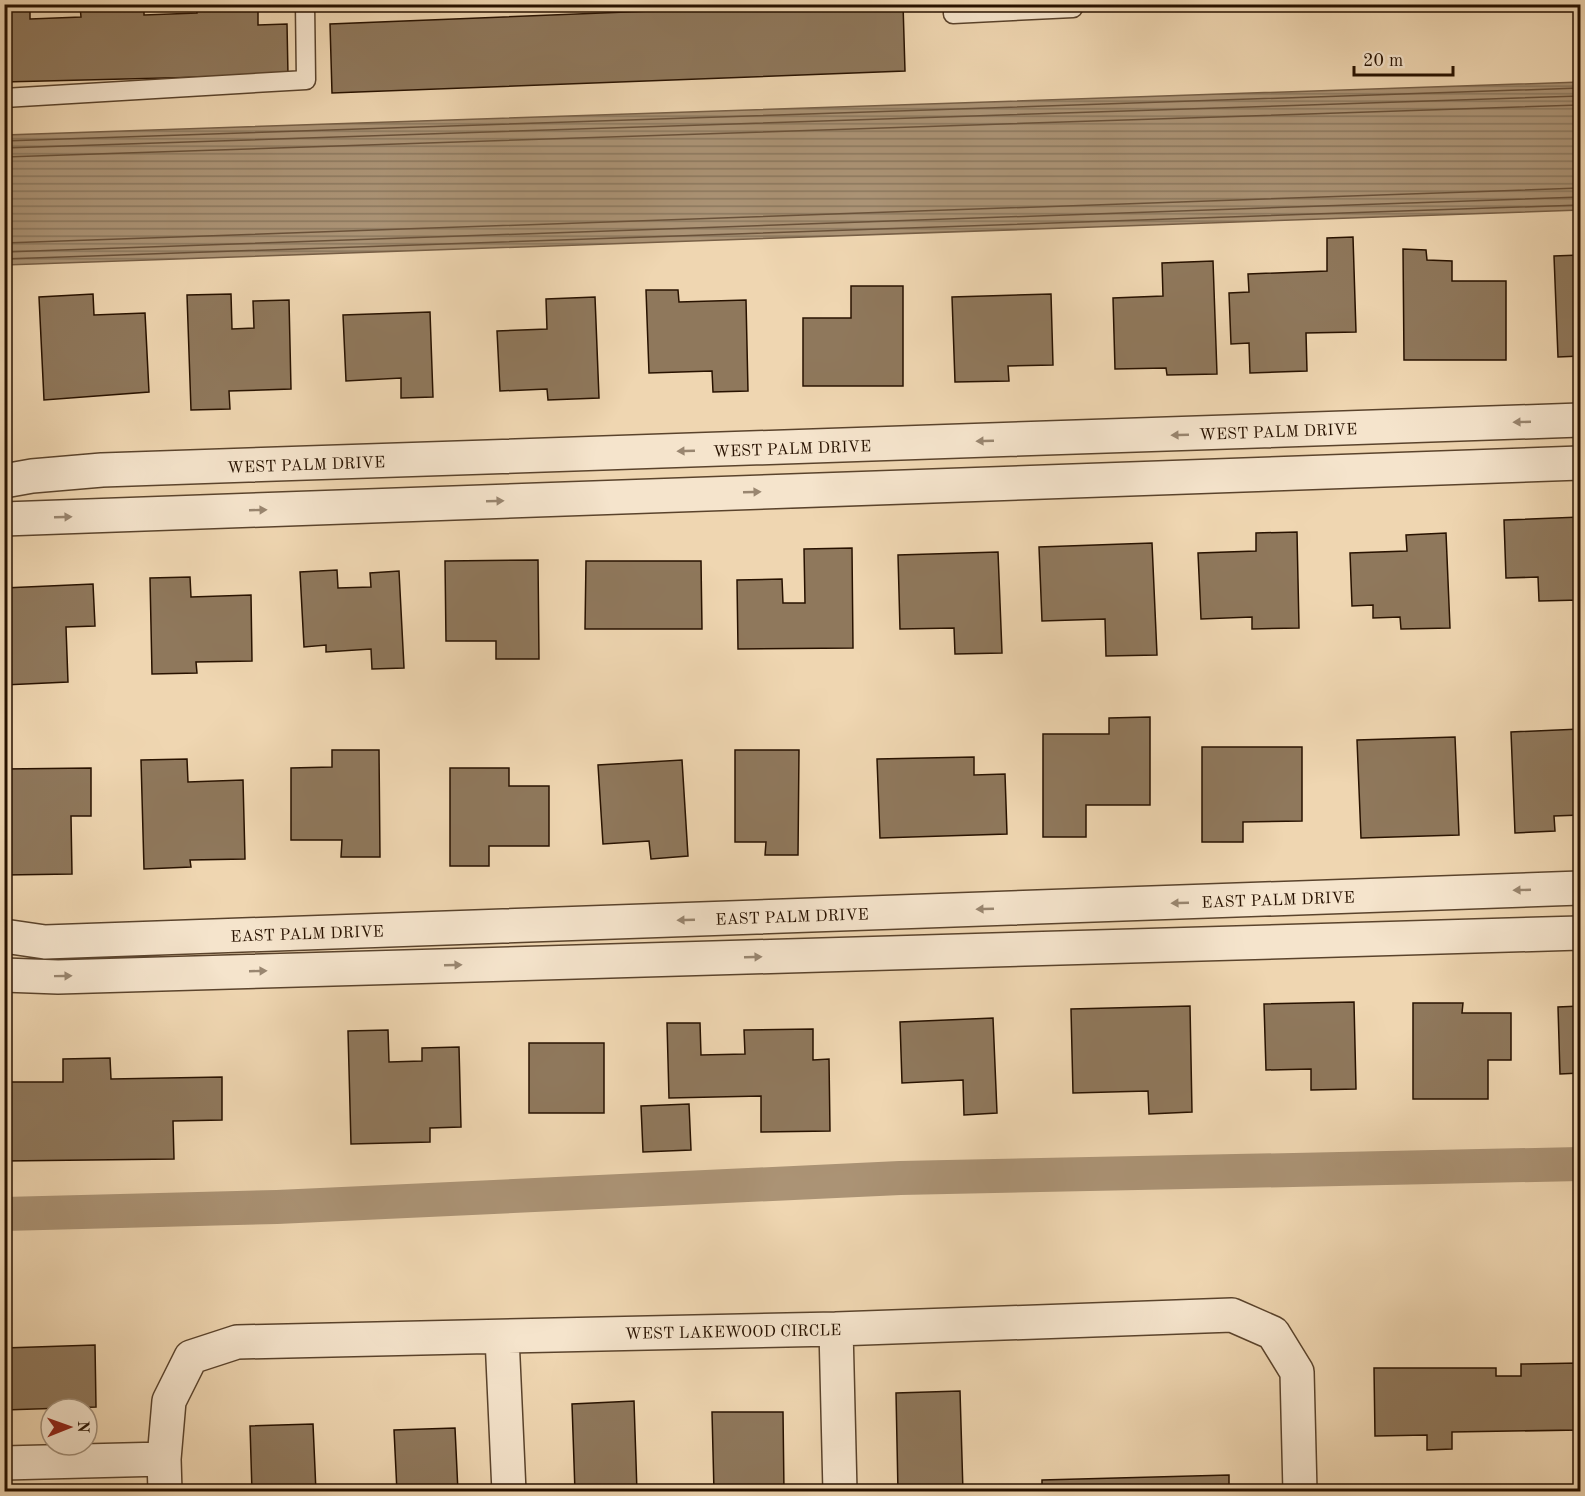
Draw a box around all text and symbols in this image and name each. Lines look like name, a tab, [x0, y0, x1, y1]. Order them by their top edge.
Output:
scale bar	[1354, 39, 1453, 77]
text: 20 m	[1363, 52, 1403, 70]
one-way arrow	[1513, 417, 1532, 427]
street label: WEST PALM DRIVE	[1199, 422, 1357, 444]
one-way arrow	[1171, 430, 1190, 439]
one-way arrow	[976, 437, 995, 446]
street label: WEST PALM DRIVE	[713, 439, 871, 461]
one-way arrow	[676, 446, 695, 456]
street label: WEST PALM DRIVE	[227, 455, 385, 477]
one-way arrow	[743, 488, 762, 497]
one-way arrow	[485, 497, 504, 506]
one-way arrow	[248, 505, 267, 514]
one-way arrow	[53, 512, 72, 521]
one-way arrow	[1513, 886, 1532, 895]
street label: EAST PALM DRIVE	[1201, 890, 1355, 912]
one-way arrow	[1171, 898, 1190, 907]
one-way arrow	[976, 905, 995, 914]
street label: EAST PALM DRIVE	[715, 907, 869, 929]
one-way arrow	[676, 915, 695, 925]
street label: EAST PALM DRIVE	[230, 924, 384, 946]
one-way arrow	[743, 952, 762, 961]
one-way arrow	[443, 961, 462, 970]
one-way arrow	[248, 966, 267, 976]
one-way arrow	[53, 972, 72, 981]
street label: WEST LAKEWOOD CIRCLE	[625, 1323, 841, 1343]
north arrow	[39, 1397, 99, 1457]
text: N	[74, 1421, 90, 1434]

